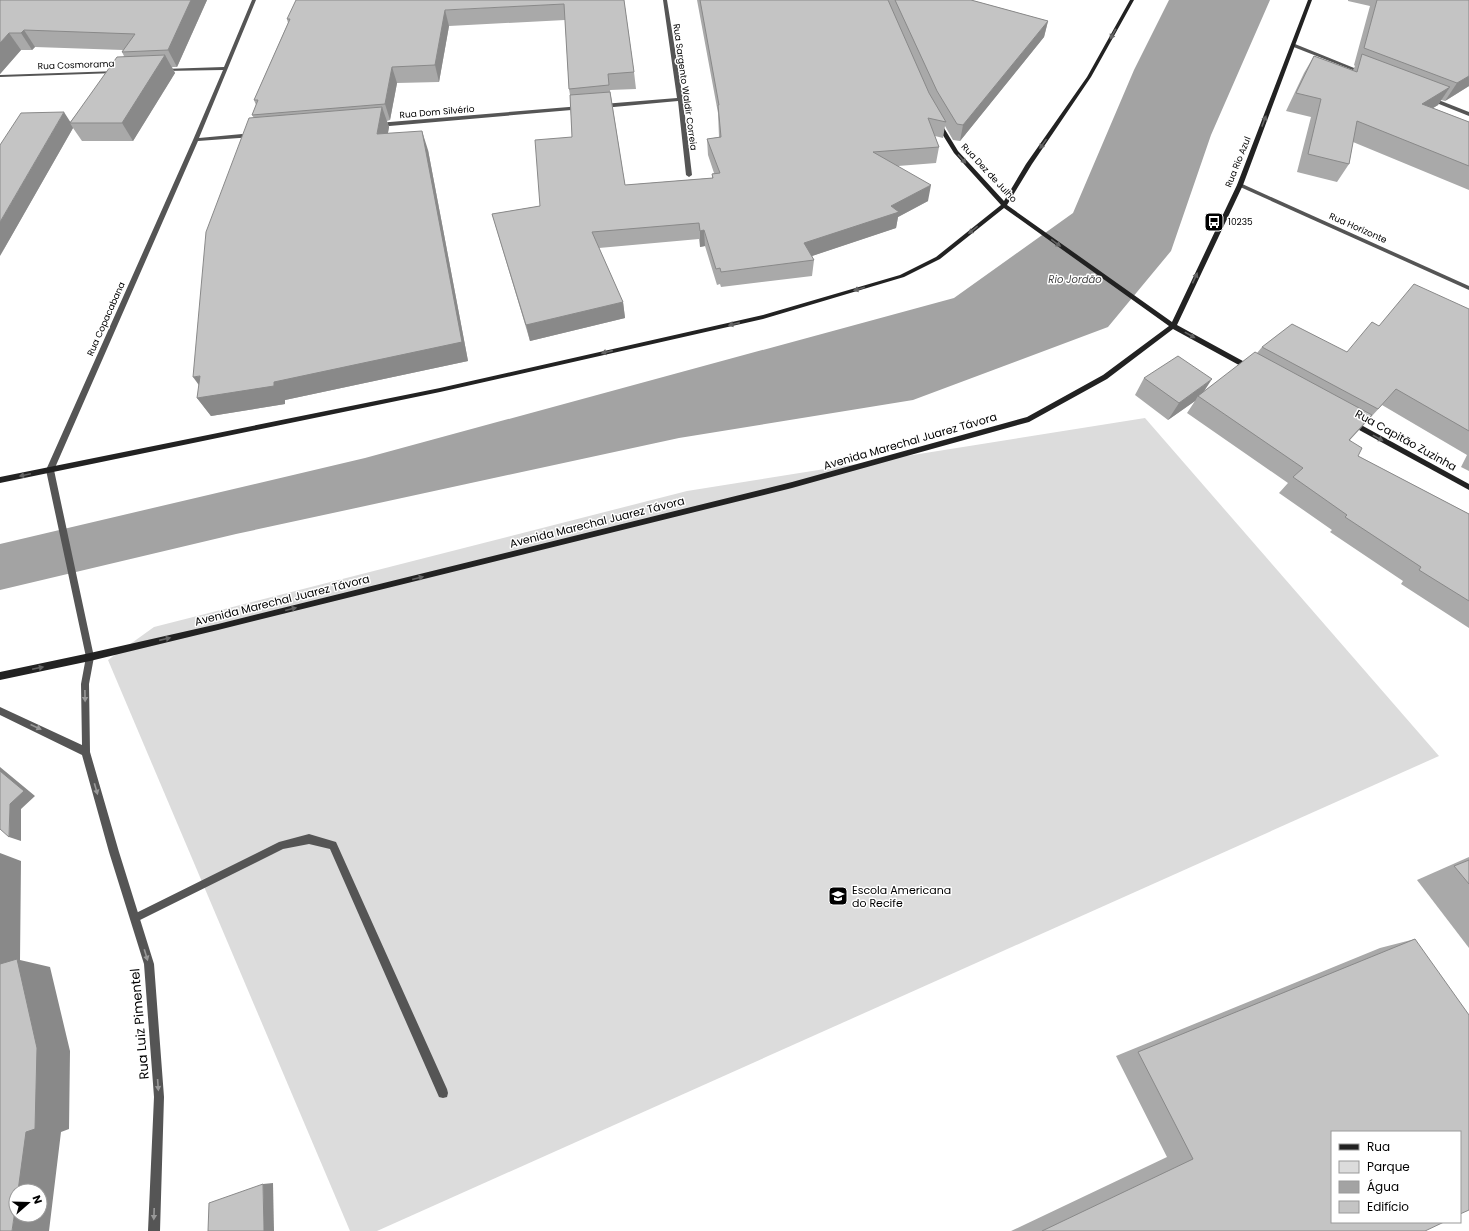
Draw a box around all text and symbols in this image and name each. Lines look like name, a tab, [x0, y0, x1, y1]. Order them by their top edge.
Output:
street label: Rua Sargento Waldir Correia	[670, 23, 700, 151]
one-way arrow	[1110, 28, 1116, 40]
street label: Rua Cosmorama	[37, 58, 115, 72]
street label: Rua Dom Silvério	[399, 103, 475, 121]
one-way arrow	[1262, 114, 1268, 126]
street label: Rua Rio Azul	[1222, 135, 1254, 189]
one-way arrow	[1039, 138, 1047, 149]
street label: Rua Dez de Julho	[959, 141, 1020, 205]
one-way arrow	[958, 154, 967, 164]
street label: Rua Horizonte	[1327, 210, 1389, 246]
bus stop icon: 10235	[1203, 211, 1225, 233]
place label: 10235	[1228, 216, 1253, 228]
one-way arrow	[968, 225, 979, 234]
one-way arrow	[1050, 239, 1061, 247]
water label: Rio Jordão	[1048, 272, 1102, 287]
one-way arrow	[1192, 272, 1198, 284]
street label: Rua Copacabana	[84, 280, 128, 358]
one-way arrow	[853, 286, 865, 292]
one-way arrow	[728, 321, 740, 327]
one-way arrow	[1184, 332, 1196, 339]
one-way arrow	[601, 350, 613, 356]
street label: Rua Capitão Zuzinha	[1352, 405, 1460, 475]
street label: Avenida Marechal Juarez Távora	[821, 409, 999, 473]
one-way arrow	[1372, 434, 1384, 441]
one-way arrow	[19, 473, 31, 479]
street label: Avenida Marechal Juarez Távora	[508, 492, 686, 552]
street label: Avenida Marechal Juarez Távora	[193, 570, 371, 630]
one-way arrow	[411, 574, 424, 580]
one-way arrow	[285, 605, 298, 611]
one-way arrow	[159, 636, 171, 642]
one-way arrow	[32, 664, 44, 670]
one-way arrow	[82, 690, 88, 703]
one-way arrow	[30, 724, 41, 730]
one-way arrow	[94, 783, 100, 795]
place label: Escola Americana do Recife	[852, 882, 951, 911]
school or university icon: Escola Americana do Recife	[827, 885, 849, 907]
one-way arrow	[143, 950, 149, 962]
street label: Rua Luiz Pimentel	[125, 968, 154, 1080]
one-way arrow	[155, 1079, 162, 1091]
legend	[1331, 1131, 1461, 1223]
text: Rua	[1367, 1138, 1390, 1155]
text: Parque	[1367, 1158, 1410, 1175]
text: Água	[1367, 1178, 1399, 1195]
north arrow	[8, 1183, 48, 1223]
text: N	[28, 1193, 46, 1206]
text: Edifício	[1367, 1198, 1409, 1215]
one-way arrow	[151, 1208, 158, 1220]

